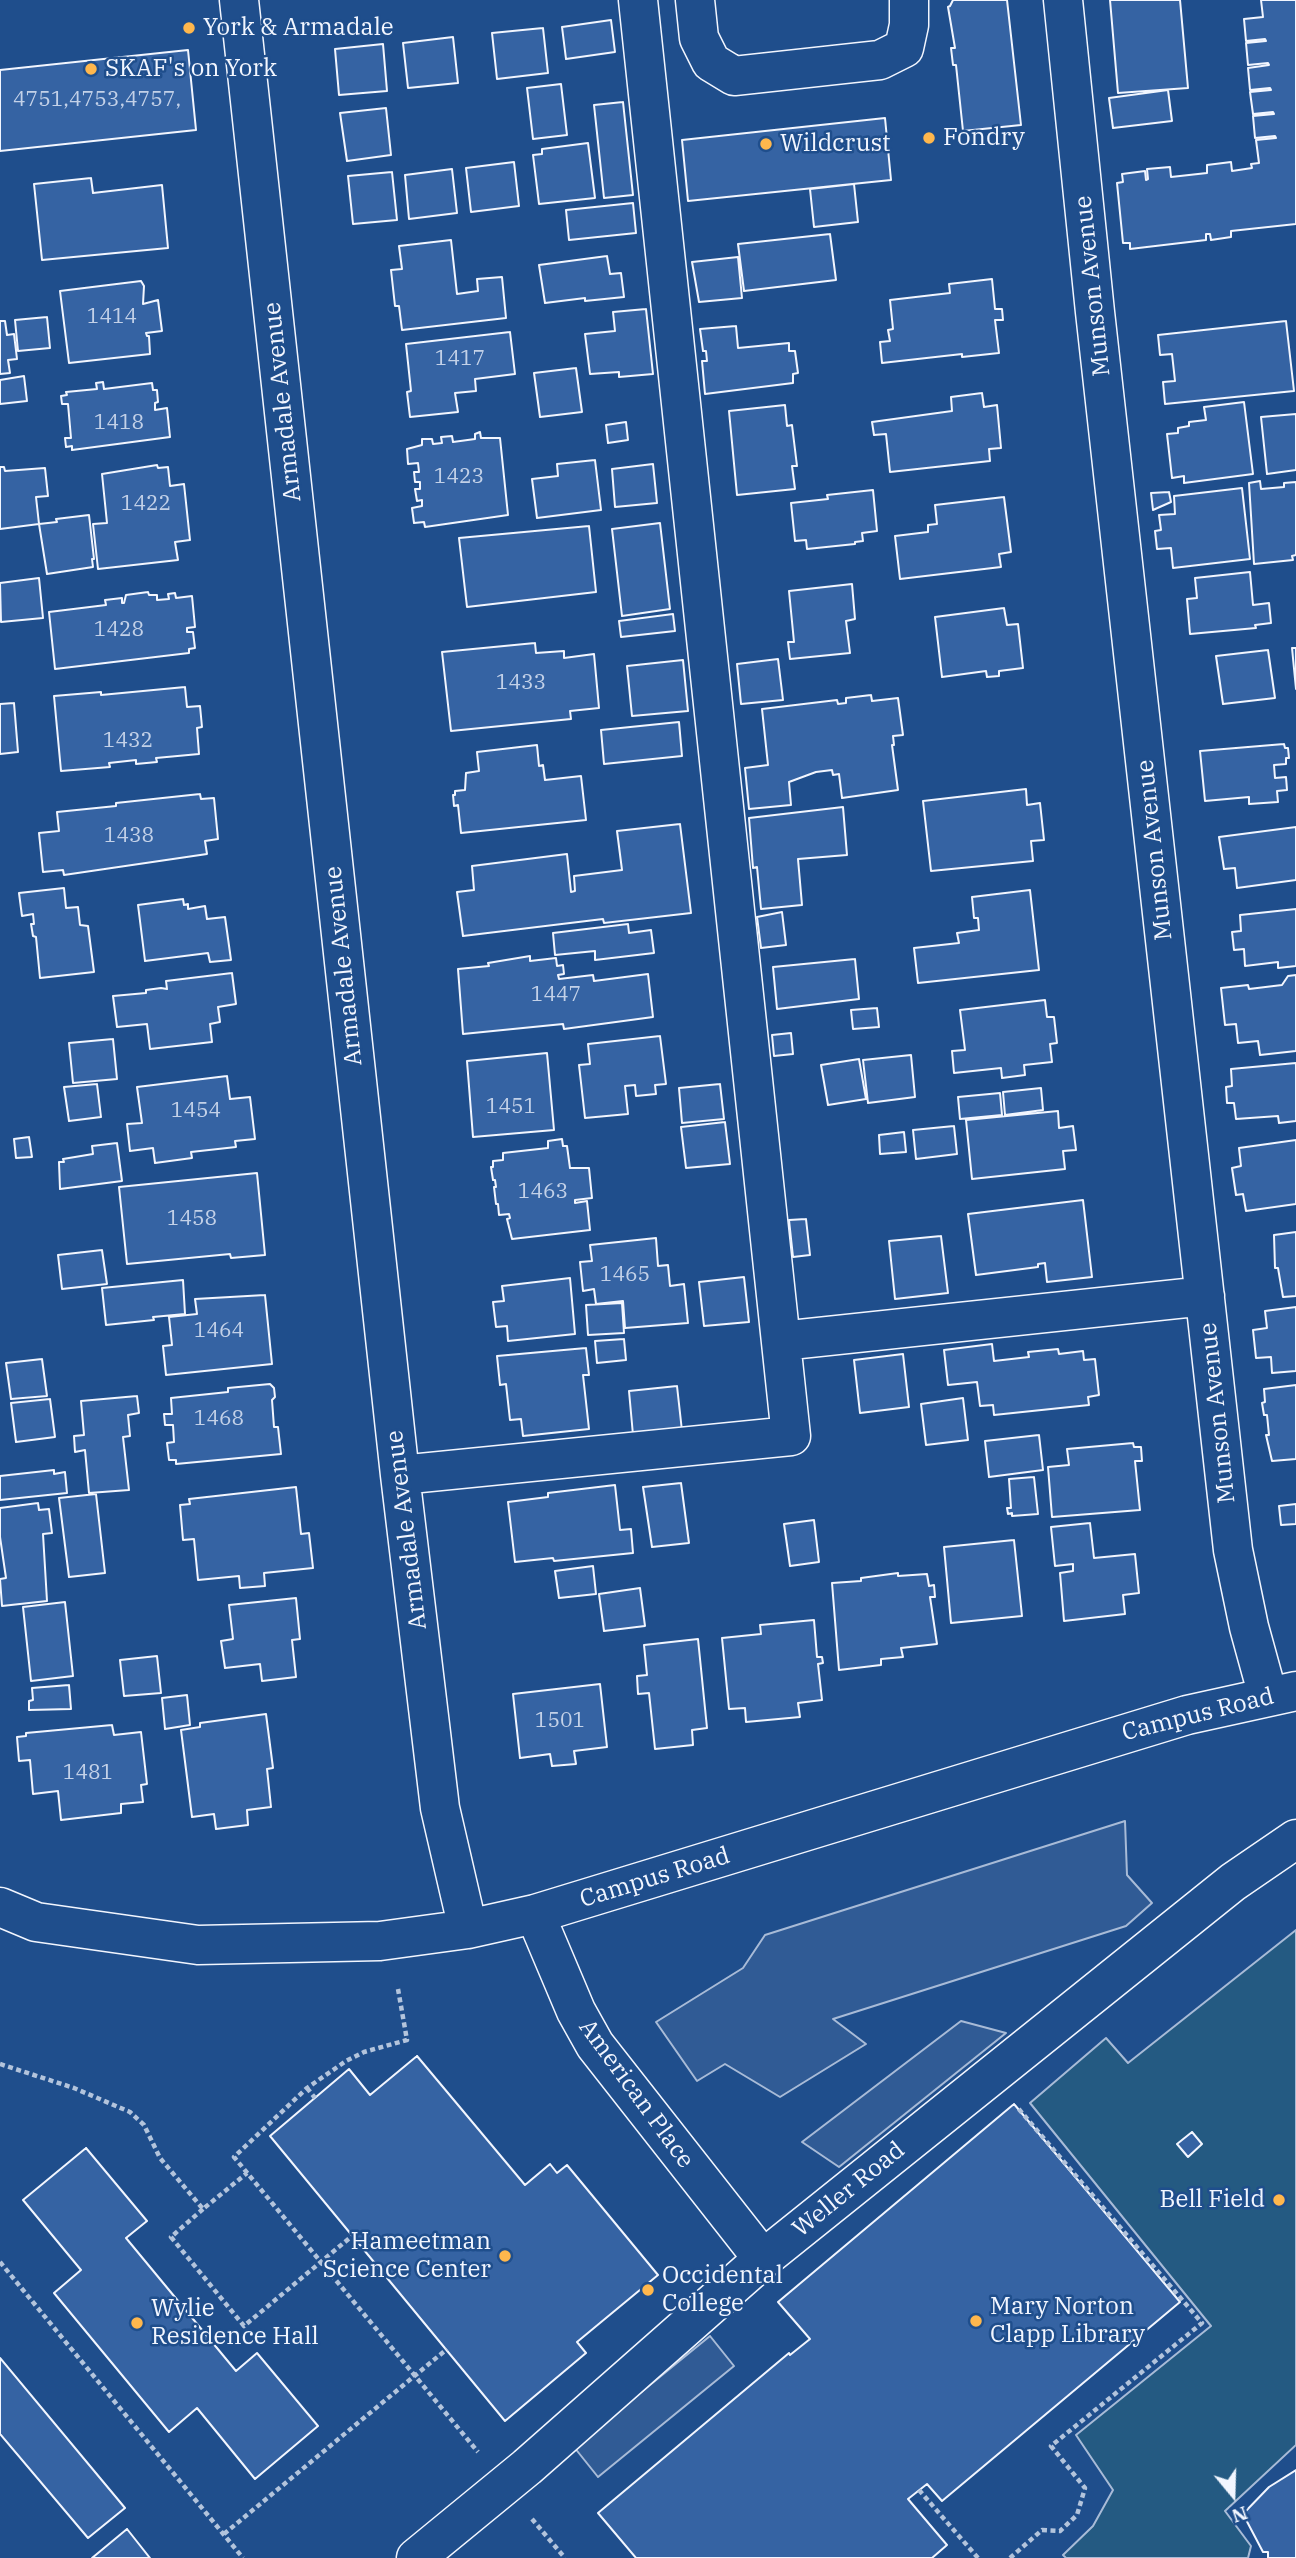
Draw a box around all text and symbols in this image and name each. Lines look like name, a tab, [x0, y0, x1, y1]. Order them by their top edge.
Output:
place label: York & Armadale	[203, 14, 394, 42]
marker: York & Armadale	[181, 20, 197, 36]
place label: SKAF's on York	[105, 55, 277, 83]
marker: SKAF's on York	[83, 61, 99, 77]
house number: 4751,4753,4757,	[13, 87, 181, 113]
place label: Fondry	[943, 124, 1025, 152]
place label: Wildcrust	[780, 130, 891, 158]
marker: Fondry	[921, 130, 937, 146]
marker: Wildcrust	[758, 136, 774, 152]
street label: Munson Avenue	[1069, 194, 1117, 378]
street label: Armadale Avenue	[258, 301, 308, 503]
house number: 1414	[87, 304, 137, 330]
house number: 1417	[435, 346, 485, 372]
house number: 1418	[94, 410, 144, 436]
house number: 1423	[434, 464, 484, 490]
house number: 1422	[121, 491, 171, 517]
house number: 1428	[94, 617, 144, 643]
house number: 1433	[496, 670, 546, 696]
house number: 1432	[103, 728, 153, 754]
street label: Munson Avenue	[1131, 758, 1179, 942]
house number: 1438	[104, 823, 154, 849]
street label: Armadale Avenue	[319, 865, 369, 1067]
house number: 1447	[531, 982, 581, 1008]
house number: 1451	[486, 1094, 536, 1120]
house number: 1454	[171, 1098, 221, 1124]
house number: 1463	[518, 1179, 568, 1205]
house number: 1458	[167, 1206, 217, 1232]
house number: 1465	[600, 1262, 650, 1288]
house number: 1464	[194, 1318, 244, 1344]
street label: Munson Avenue	[1194, 1321, 1242, 1505]
house number: 1468	[194, 1406, 244, 1432]
street label: Armadale Avenue	[380, 1429, 434, 1631]
street label: Campus Road	[1119, 1682, 1277, 1748]
house number: 1501	[535, 1708, 585, 1734]
house number: 1481	[63, 1760, 113, 1786]
street label: Campus Road	[576, 1842, 734, 1914]
street label: American Place	[572, 2014, 700, 2174]
street label: Weller Road	[787, 2136, 911, 2244]
place label: Bell Field	[1159, 2186, 1265, 2214]
marker: Bell Field	[1271, 2192, 1287, 2208]
place label: Hameetman Science Center	[323, 2228, 491, 2284]
marker: Hameetman Science Center	[497, 2248, 513, 2264]
place label: Occidental College	[662, 2262, 783, 2318]
marker: Occidental College	[640, 2282, 656, 2298]
place label: Mary Norton Clapp Library	[990, 2293, 1145, 2349]
place label: Wylie Residence Hall	[151, 2295, 319, 2351]
marker: Mary Norton Clapp Library	[968, 2313, 984, 2329]
marker: Wylie Residence Hall	[129, 2315, 145, 2331]
north arrow	[1198, 2460, 1268, 2530]
text: N	[1229, 2501, 1251, 2529]

